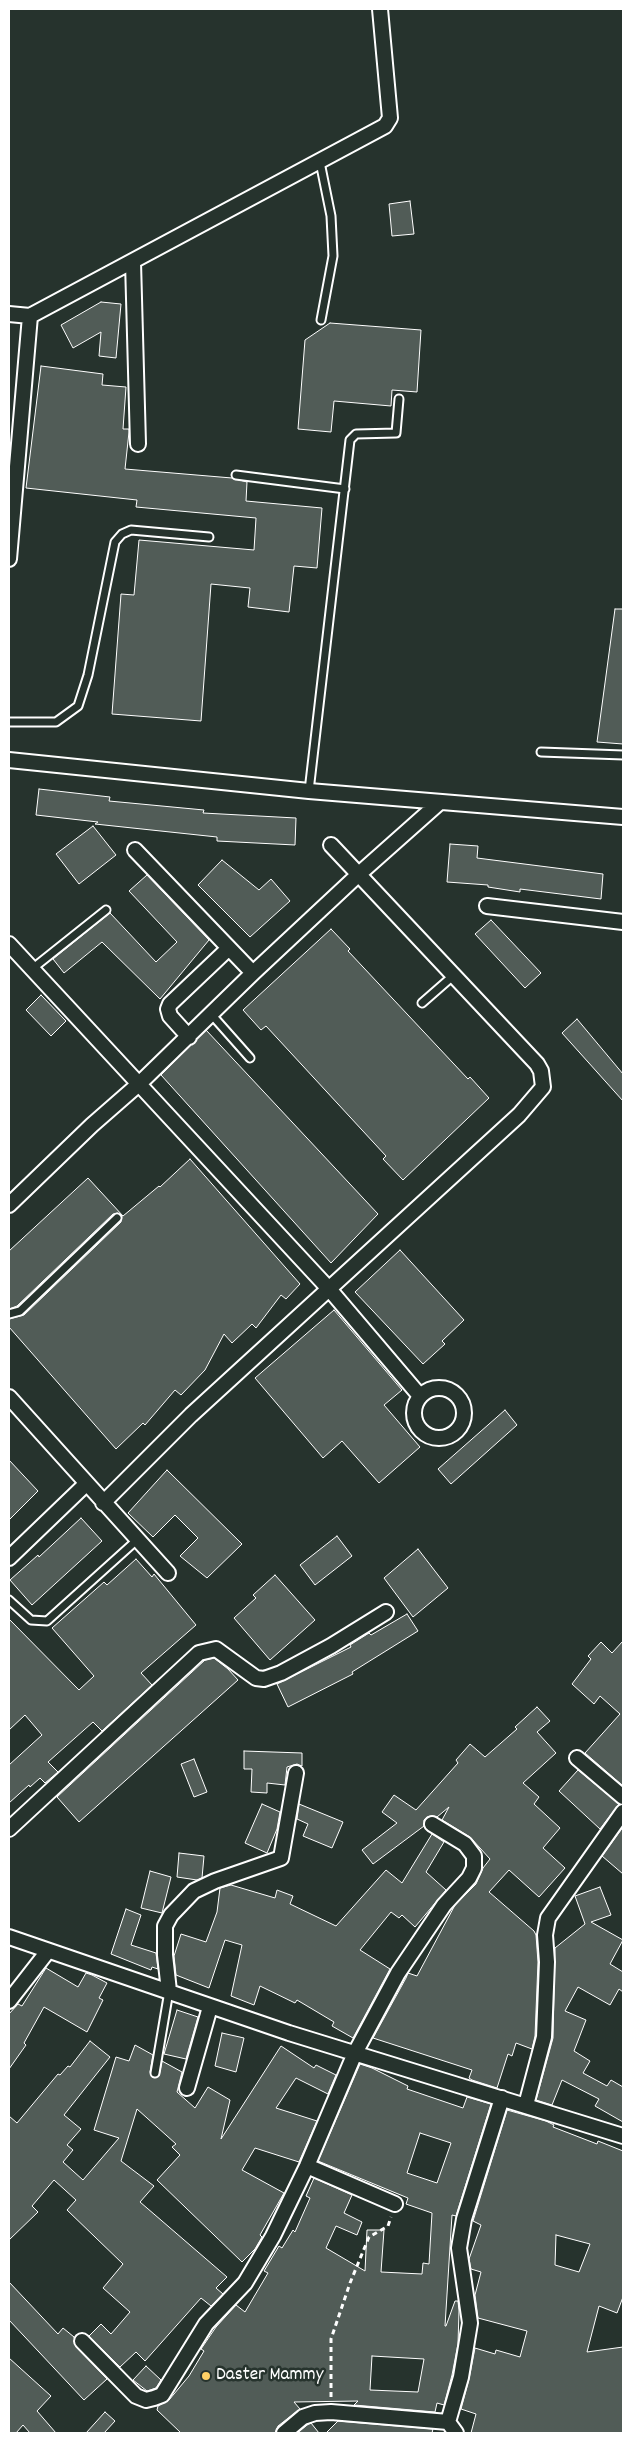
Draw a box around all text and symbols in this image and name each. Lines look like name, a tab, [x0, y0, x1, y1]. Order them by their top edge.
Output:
place label: Daster Mammy	[216, 2365, 323, 2387]
marker: Daster Mammy	[200, 2370, 212, 2382]

